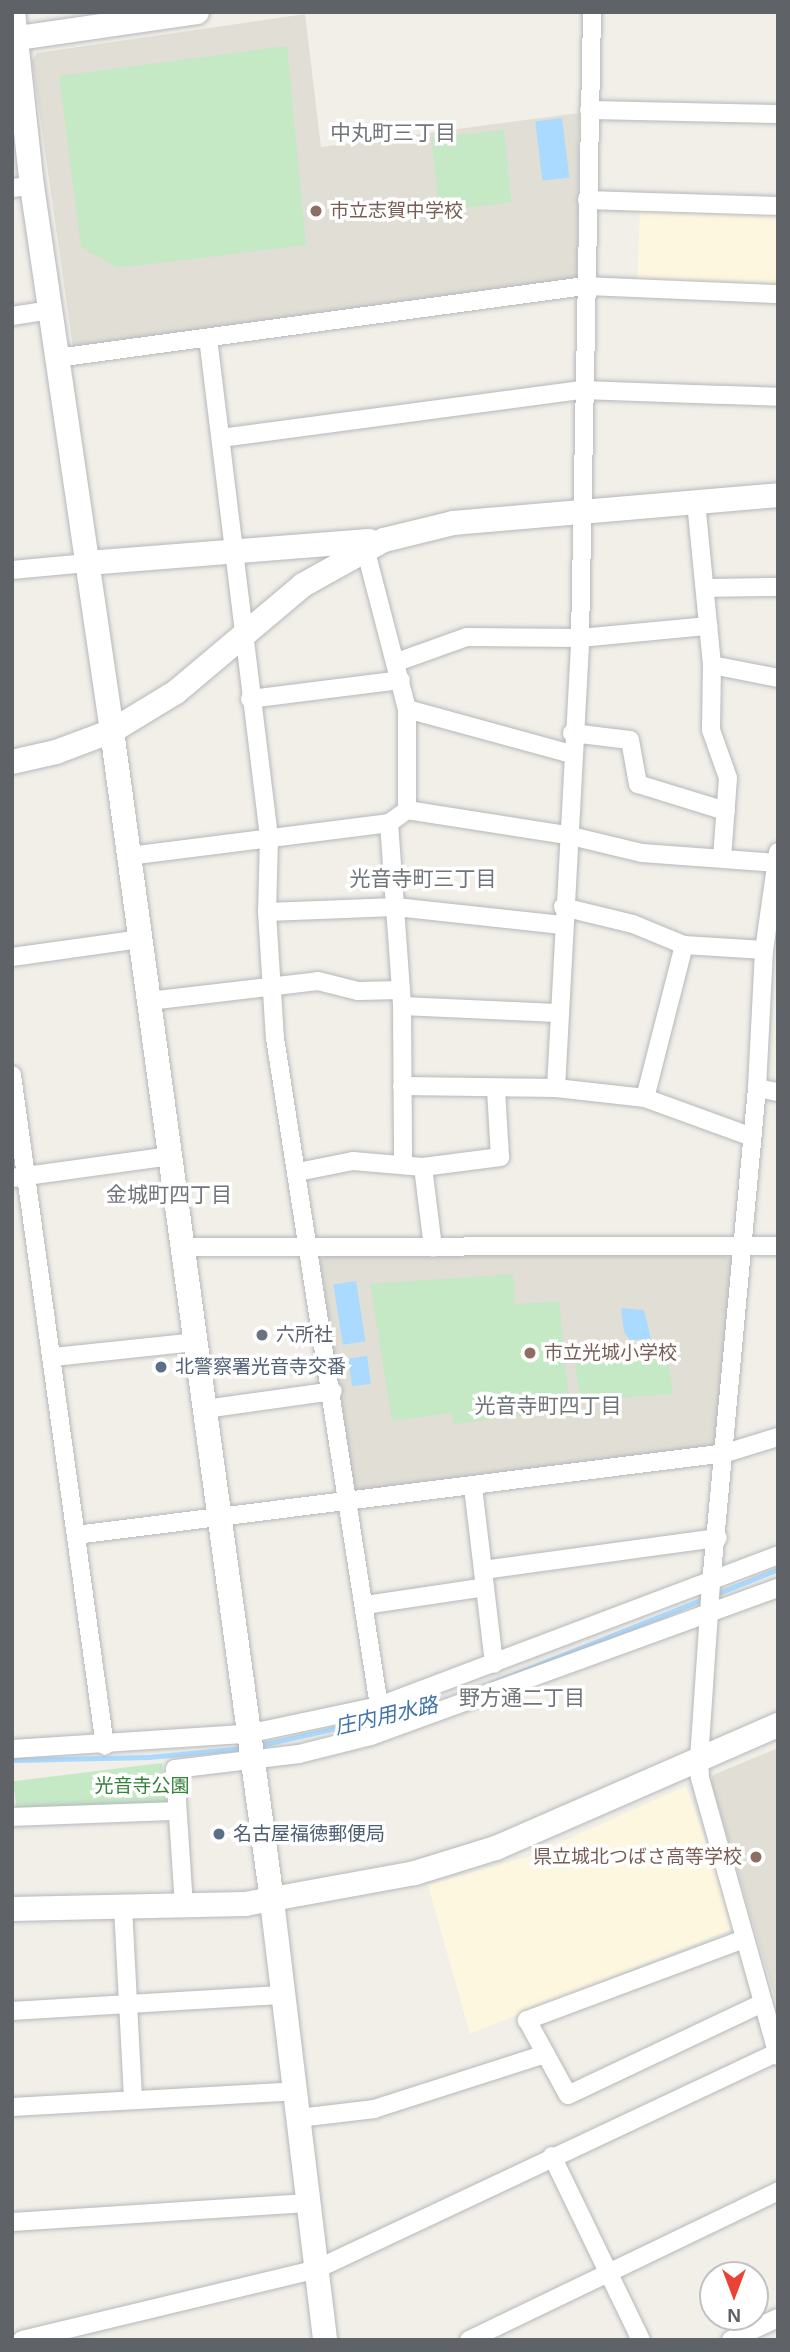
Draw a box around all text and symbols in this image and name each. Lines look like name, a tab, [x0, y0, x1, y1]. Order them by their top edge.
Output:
district label: 中丸町三丁目	[330, 120, 456, 146]
place label: 市立志賀中学校	[330, 200, 463, 222]
marker: 市立志賀中学校	[308, 203, 324, 219]
district label: 光音寺町三丁目	[350, 866, 496, 892]
district label: 金城町四丁目	[106, 1182, 232, 1208]
place label: 六所社	[276, 1324, 333, 1346]
marker: 六所社	[254, 1327, 270, 1343]
place label: 市立光城小学校	[544, 1342, 677, 1364]
marker: 市立光城小学校	[522, 1345, 538, 1361]
place label: 北警察署光音寺交番	[175, 1356, 346, 1378]
marker: 北警察署光音寺交番	[153, 1359, 169, 1375]
district label: 光音寺町四丁目	[475, 1393, 621, 1419]
district label: 野方通二丁目	[459, 1685, 585, 1711]
water label: 庄内用水路	[332, 1692, 440, 1740]
park label: 光音寺公園	[95, 1775, 189, 1797]
place label: 名古屋福徳郵便局	[233, 1823, 385, 1845]
marker: 名古屋福徳郵便局	[211, 1826, 227, 1842]
place label: 県立城北つばさ高等学校	[533, 1846, 742, 1868]
marker: 県立城北つばさ高等学校	[748, 1849, 764, 1865]
north arrow	[699, 2261, 769, 2331]
text: N	[727, 2305, 741, 2326]

